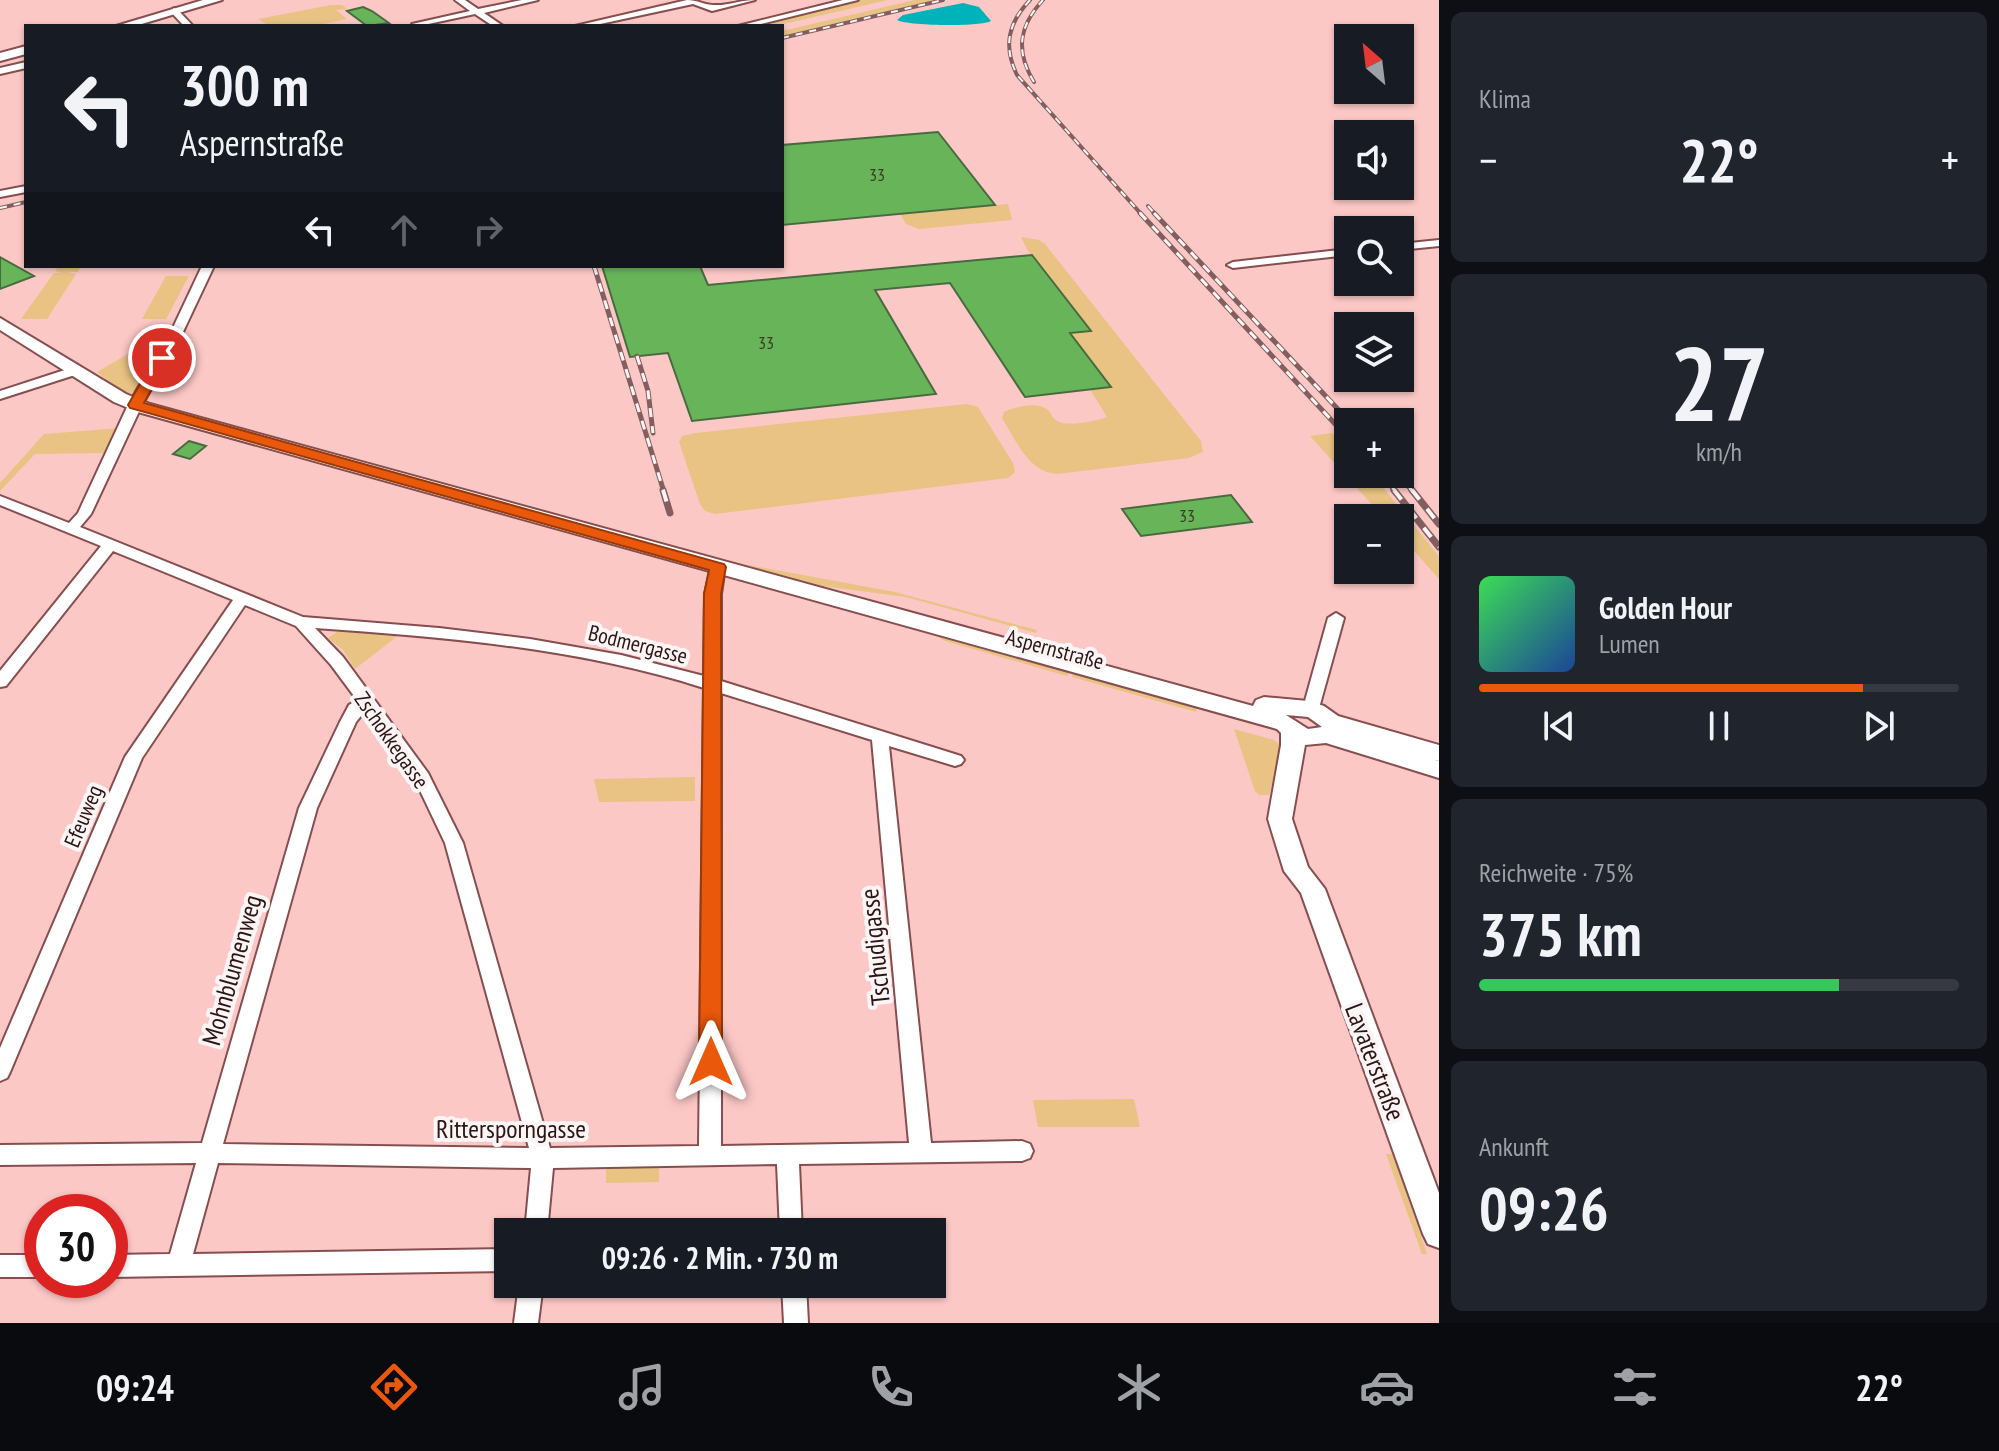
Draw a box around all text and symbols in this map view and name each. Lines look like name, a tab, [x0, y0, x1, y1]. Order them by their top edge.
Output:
north arrow	[1334, 24, 1414, 104]
map controls	[1334, 24, 1414, 584]
text: 300 m	[180, 49, 309, 121]
icon: left	[48, 56, 152, 160]
text: Klima	[1479, 82, 1531, 115]
text: Aspernstraße	[180, 119, 344, 166]
button: sound	[1334, 120, 1414, 200]
text: 22°	[1679, 121, 1759, 199]
text: −	[1479, 131, 1497, 188]
text: +	[1941, 131, 1959, 188]
house number: 33	[869, 163, 885, 186]
icon: left	[298, 208, 342, 252]
icon: ahead	[382, 208, 426, 252]
icon: right	[466, 208, 510, 252]
button: search	[1334, 216, 1414, 296]
button: layers	[1334, 312, 1414, 392]
text: 27	[1669, 315, 1769, 450]
pin	[128, 324, 196, 392]
house number: 33	[758, 331, 774, 354]
icon: arrive	[140, 336, 184, 380]
button: +	[1334, 408, 1414, 488]
text: km/h	[1696, 435, 1742, 468]
house number: 33	[1179, 504, 1195, 527]
button: −	[1334, 504, 1414, 584]
text: Golden Hour	[1599, 588, 1732, 627]
street label: Bodmergasse	[586, 618, 690, 670]
street label: Aspernstraße	[1003, 622, 1107, 676]
text: Lumen	[1599, 627, 1660, 660]
street label: Zschokkegasse	[348, 686, 436, 794]
icon: previous	[1537, 704, 1581, 748]
icon: pause	[1697, 704, 1741, 748]
icon: next	[1857, 704, 1901, 748]
street label: Efeuweg	[57, 781, 109, 851]
text: Reichweite · 75%	[1479, 856, 1633, 889]
street label: Tschudigasse	[852, 887, 897, 1007]
street label: Mohnblumenweg	[194, 891, 269, 1049]
text: 375 km	[1479, 895, 1642, 973]
street label: Lavaterstraße	[1338, 998, 1413, 1125]
position arrow	[669, 1020, 753, 1104]
street label: Rittersporngasse	[436, 1112, 586, 1145]
text: Ankunft	[1479, 1130, 1549, 1163]
text: 09:26	[1479, 1169, 1609, 1247]
speed limit sign: 30	[24, 1194, 128, 1298]
text: 09:26 · 2 Min. · 730 m	[602, 1238, 838, 1277]
icon: directions	[366, 1359, 422, 1415]
icon: music	[614, 1359, 670, 1415]
icon: phone	[863, 1359, 919, 1415]
icon: climate	[1111, 1359, 1167, 1415]
icon: car	[1359, 1359, 1415, 1415]
icon: filters	[1607, 1359, 1663, 1415]
text: 09:24	[96, 1364, 174, 1411]
text: 22°	[1855, 1364, 1903, 1411]

